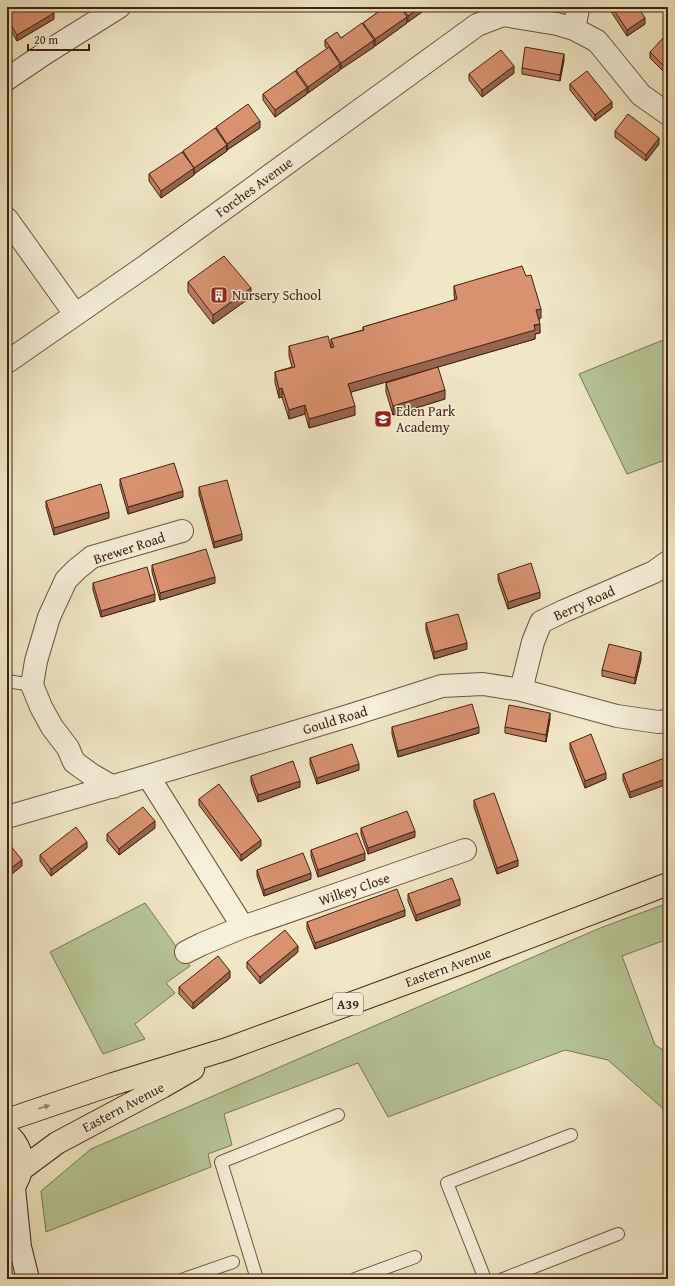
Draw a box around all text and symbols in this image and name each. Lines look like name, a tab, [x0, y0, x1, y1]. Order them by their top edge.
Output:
scale bar	[28, 26, 89, 52]
text: 20 m	[34, 31, 58, 48]
street label: Forches Avenue	[211, 152, 297, 222]
building icon: Nursery School	[209, 285, 229, 305]
place label: Nursery School	[232, 285, 321, 305]
place label: Eden Park Academy	[396, 401, 456, 437]
school or university icon: Eden Park Academy	[373, 409, 393, 429]
street label: Brewer Road	[91, 527, 168, 569]
street label: Berry Road	[550, 580, 618, 625]
street label: Gould Road	[300, 701, 370, 739]
street label: Wilkey Close	[316, 867, 393, 911]
street label: Eastern Avenue	[402, 942, 494, 992]
road number: A39	[333, 993, 363, 1015]
street label: Eastern Avenue	[78, 1077, 168, 1137]
one-way arrow	[38, 1104, 50, 1110]

